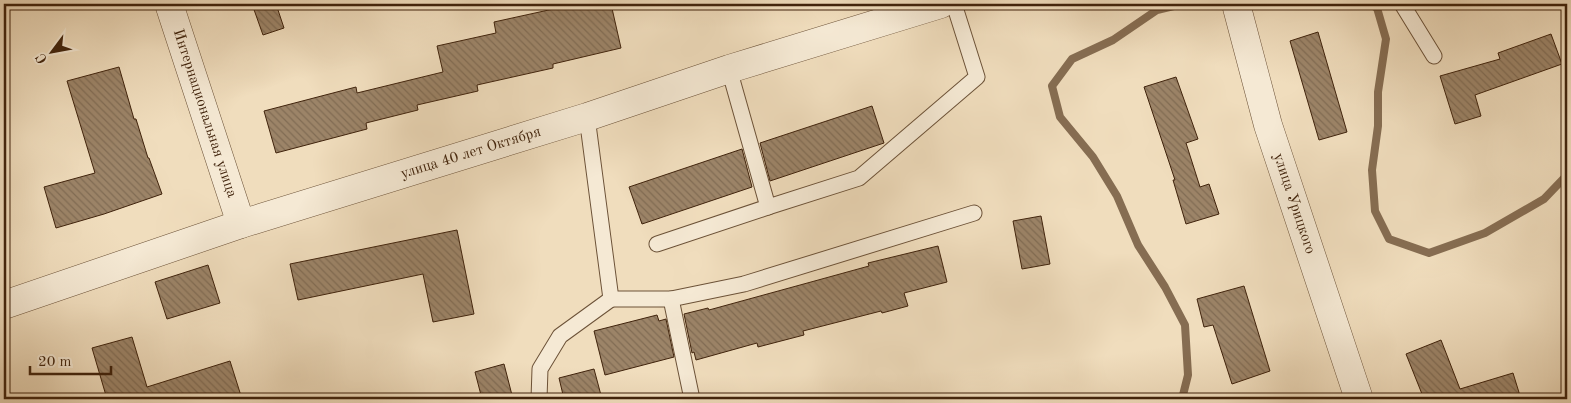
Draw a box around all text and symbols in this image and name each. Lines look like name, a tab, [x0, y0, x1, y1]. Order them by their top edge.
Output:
street label: Интернациональная улица	[170, 27, 240, 200]
north arrow	[28, 28, 78, 78]
text: С	[33, 51, 50, 66]
street label: улица 40 лет Октября	[399, 124, 543, 182]
street label: улица Урицкого	[1270, 151, 1318, 256]
scale bar	[30, 343, 111, 375]
text: 20 m	[38, 355, 72, 370]

